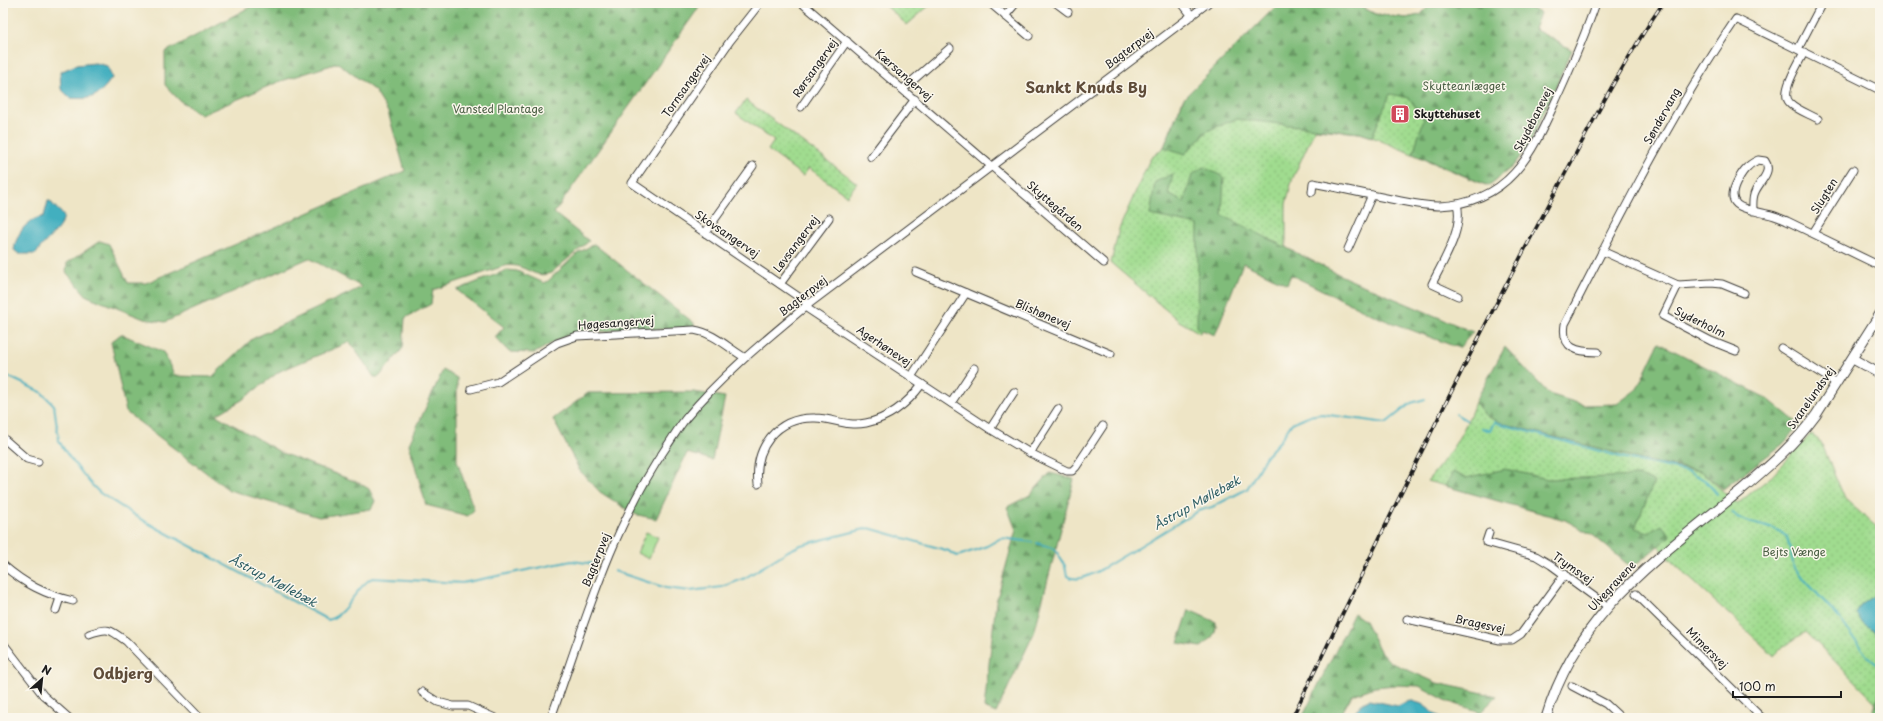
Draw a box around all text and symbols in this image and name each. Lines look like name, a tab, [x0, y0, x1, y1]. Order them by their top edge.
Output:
street label: Bagterpvej	[1101, 25, 1157, 73]
street label: Rørsangervej	[788, 35, 841, 101]
street label: Kærsangervej	[872, 45, 937, 105]
street label: Tornsangervej	[657, 50, 714, 121]
district label: Sankt Knuds By	[1025, 75, 1147, 98]
park label: Skytteanlægget	[1423, 77, 1506, 94]
street label: Skydebanevej	[1509, 84, 1556, 155]
street label: Søndervang	[1639, 84, 1684, 147]
park label: Vansted Plantage	[453, 100, 544, 117]
building icon: Skyttehuset	[1389, 103, 1411, 125]
place label: Skyttehuset	[1414, 105, 1481, 122]
street label: Slugten	[1806, 174, 1841, 217]
street label: Skyttegården	[1023, 176, 1087, 235]
street label: Skovsangervej	[692, 206, 763, 262]
street label: Løvsangervej	[769, 212, 823, 276]
street label: Bagterpvej	[775, 271, 831, 320]
street label: Blishønevej	[1013, 294, 1074, 333]
street label: Syderholm	[1671, 302, 1729, 341]
street label: Høgesangervej	[577, 311, 655, 334]
street label: Agerhønevej	[853, 321, 915, 370]
street label: Svanelundsvej	[1783, 363, 1839, 433]
water label: Åstrup Møllebæk	[1150, 470, 1244, 534]
street label: Bagterpvej	[577, 530, 614, 590]
park label: Bejts Vænge	[1762, 543, 1826, 560]
street label: Trymsvej	[1549, 547, 1597, 588]
water label: Åstrup Møllebæk	[226, 549, 321, 611]
street label: Ulvegravene	[1584, 557, 1640, 615]
street label: Bragesvej	[1453, 610, 1507, 637]
street label: Mimersvej	[1683, 623, 1732, 672]
north arrow	[22, 659, 62, 699]
text: N	[39, 660, 55, 679]
district label: Odbjerg	[93, 661, 153, 684]
scale bar	[1733, 673, 1841, 699]
text: 100 m	[1739, 677, 1776, 695]

